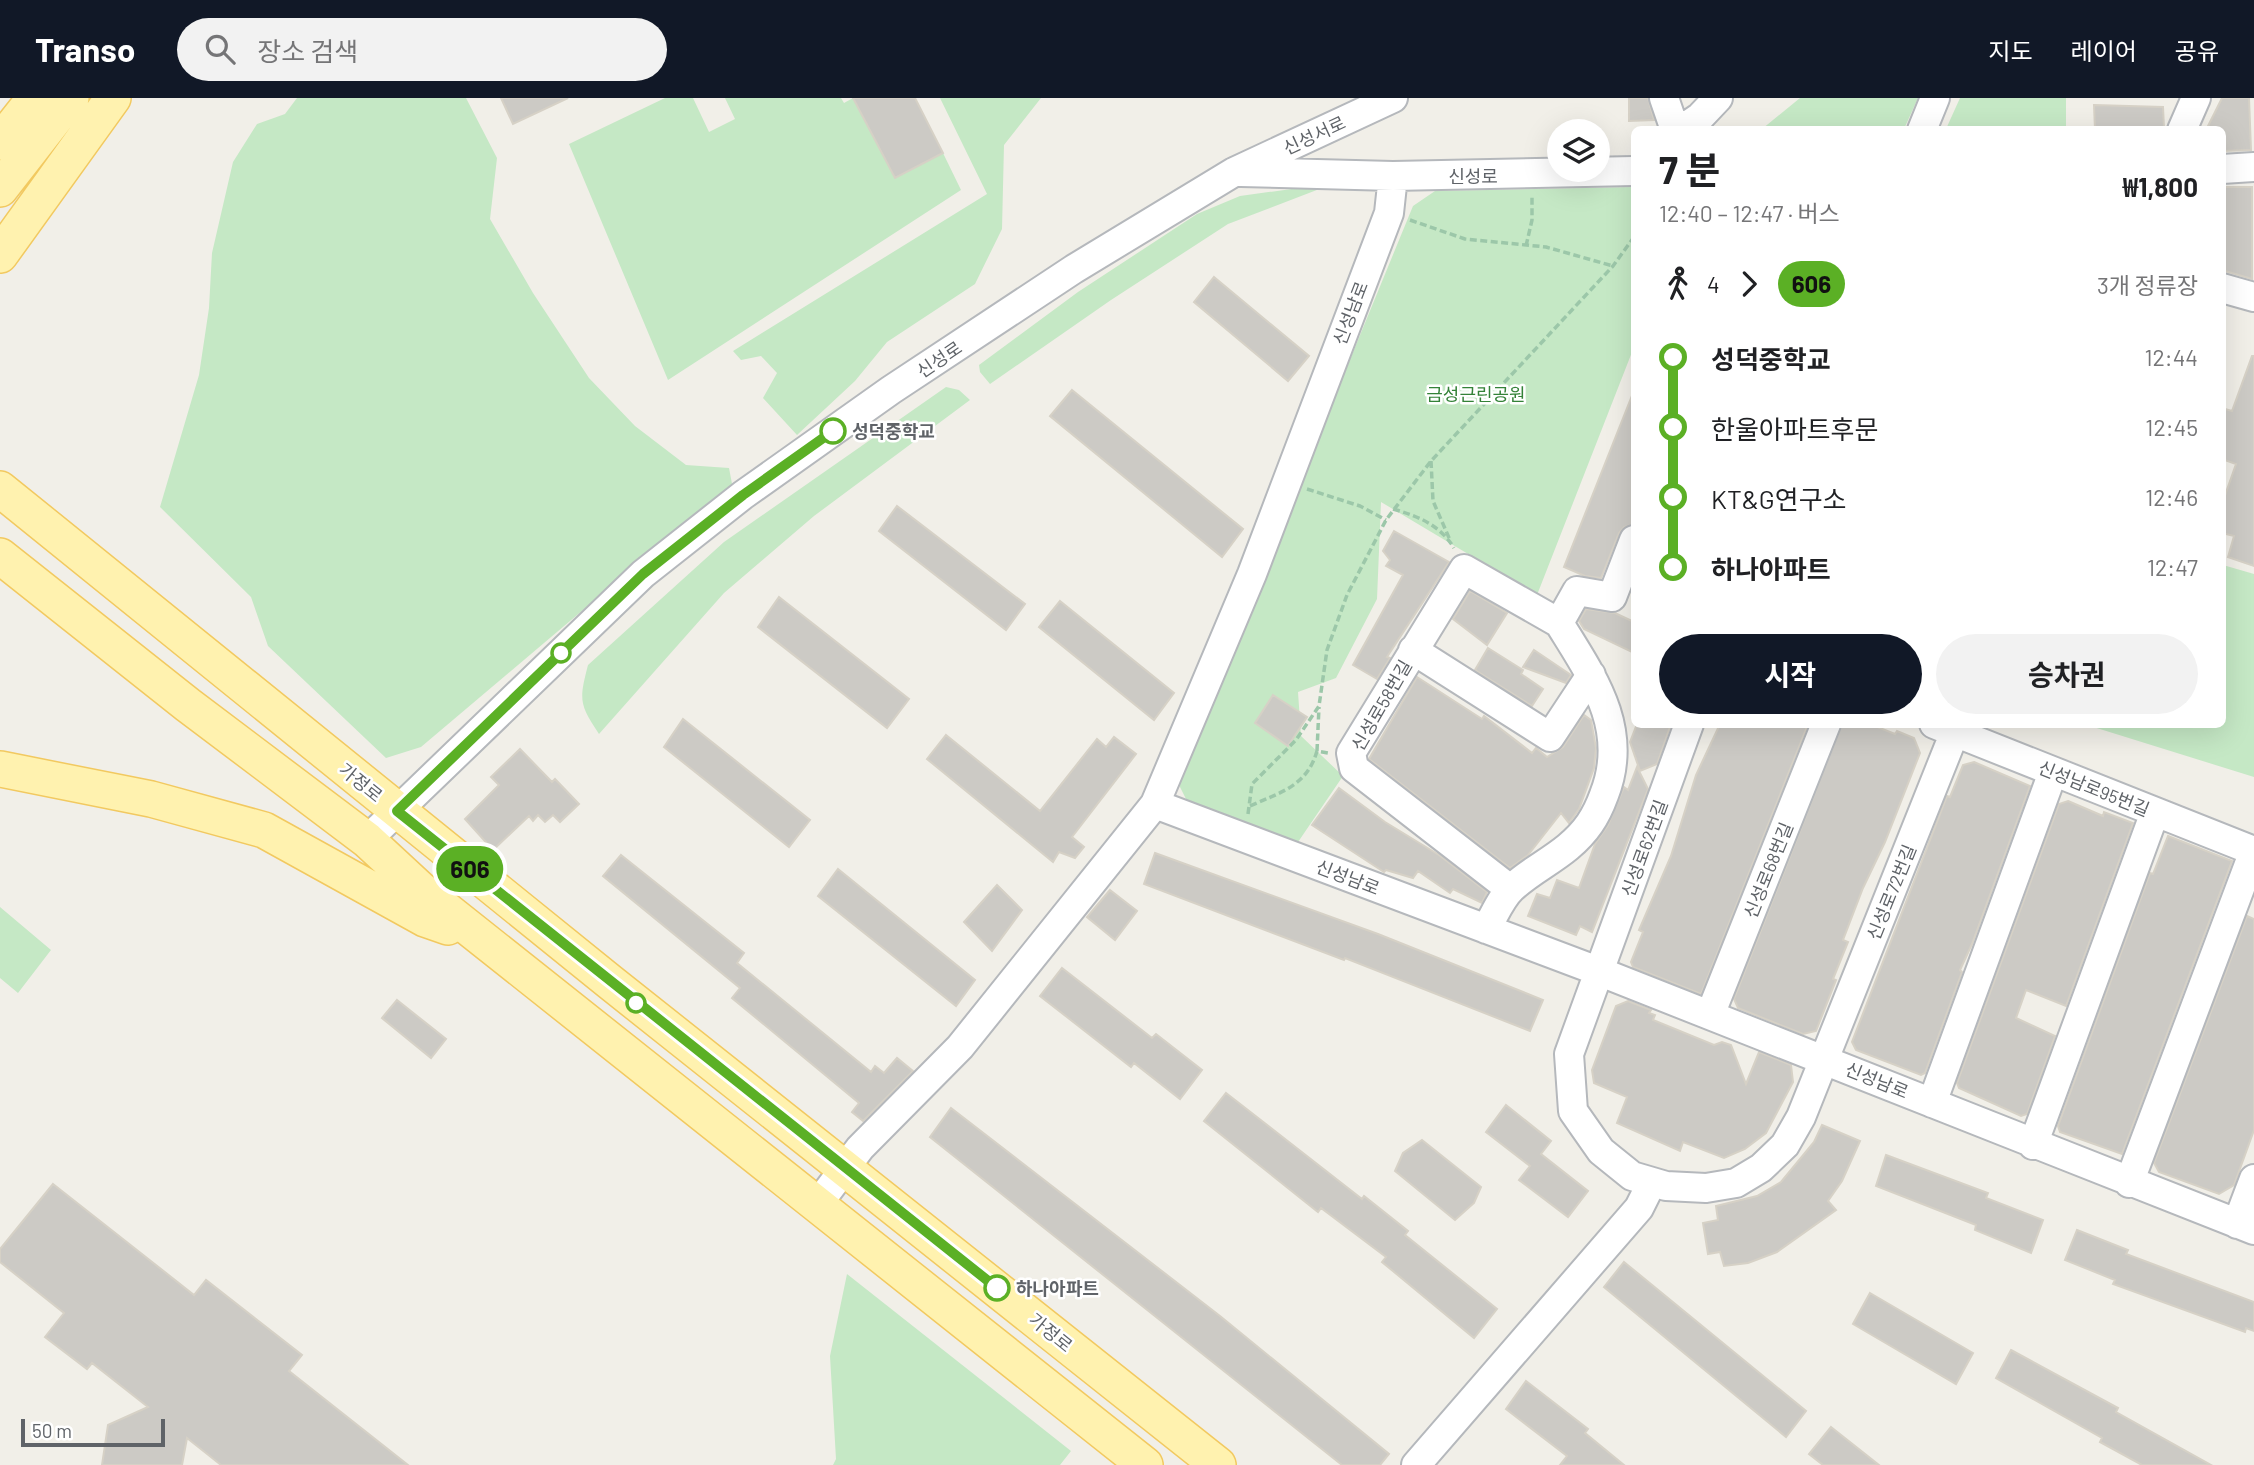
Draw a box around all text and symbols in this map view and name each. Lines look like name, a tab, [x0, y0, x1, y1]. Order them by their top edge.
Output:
search box	[177, 18, 667, 81]
text: Transo	[35, 29, 135, 69]
icon: search	[201, 30, 239, 68]
text: 장소 검색	[257, 35, 358, 66]
text: 지도	[1988, 36, 2033, 65]
text: 레이어	[2071, 36, 2137, 65]
text: 공유	[2175, 36, 2219, 65]
street label: 신성서로	[1279, 111, 1349, 159]
map controls	[1547, 119, 1610, 182]
button: layers	[1547, 119, 1610, 182]
text: 7 분	[1659, 146, 1720, 192]
street label: 신성로	[1448, 165, 1498, 187]
text: ₩1,800	[2123, 171, 2198, 202]
text: 12:40 – 12:47 · 버스	[1659, 199, 1840, 227]
icon: walk	[1659, 265, 1697, 303]
icon: forward	[1730, 265, 1768, 303]
text: 606	[1792, 269, 1831, 298]
text: 4	[1707, 270, 1720, 298]
text: 3개 정류장	[2097, 271, 2198, 299]
street label: 신성남로	[1328, 278, 1372, 348]
street label: 신성로	[912, 336, 966, 382]
text: 성덕중학교	[1711, 343, 1831, 374]
text: 12:44	[2144, 343, 2198, 371]
park label: 금성근린공원	[1426, 383, 1526, 405]
text: 한울아파트후문	[1711, 413, 1878, 444]
text: 12:45	[2145, 413, 2198, 441]
marker: 성덕중학교	[820, 418, 846, 444]
place label: 성덕중학교	[852, 420, 935, 442]
text: KT&G연구소	[1711, 483, 1847, 514]
text: 12:46	[2145, 483, 2198, 511]
text: 하나아파트	[1711, 553, 1831, 584]
text: 12:47	[2147, 553, 2198, 581]
button: 시작	[1659, 634, 1922, 714]
button: 승차권	[1936, 634, 2198, 714]
unlabelled marker	[551, 643, 571, 663]
street label: 신성로58번길	[1346, 656, 1416, 754]
street label: 신성남로95번길	[2035, 756, 2153, 820]
street label: 가정로	[335, 758, 387, 806]
street label: 신성로62번길	[1616, 796, 1672, 900]
street label: 신성로68번길	[1739, 819, 1797, 921]
street label: 신성로72번길	[1862, 841, 1920, 943]
line badge: 606	[430, 846, 510, 892]
text: 606	[450, 854, 490, 883]
street label: 신성남로	[1313, 855, 1383, 899]
unlabelled marker	[626, 993, 646, 1013]
street label: 신성남로	[1842, 1057, 1912, 1103]
marker: 하나아파트	[984, 1275, 1010, 1301]
place label: 하나아파트	[1016, 1277, 1099, 1299]
street label: 가정로	[1025, 1308, 1077, 1356]
scale bar	[21, 1416, 164, 1448]
text: 50 m	[32, 1419, 72, 1442]

